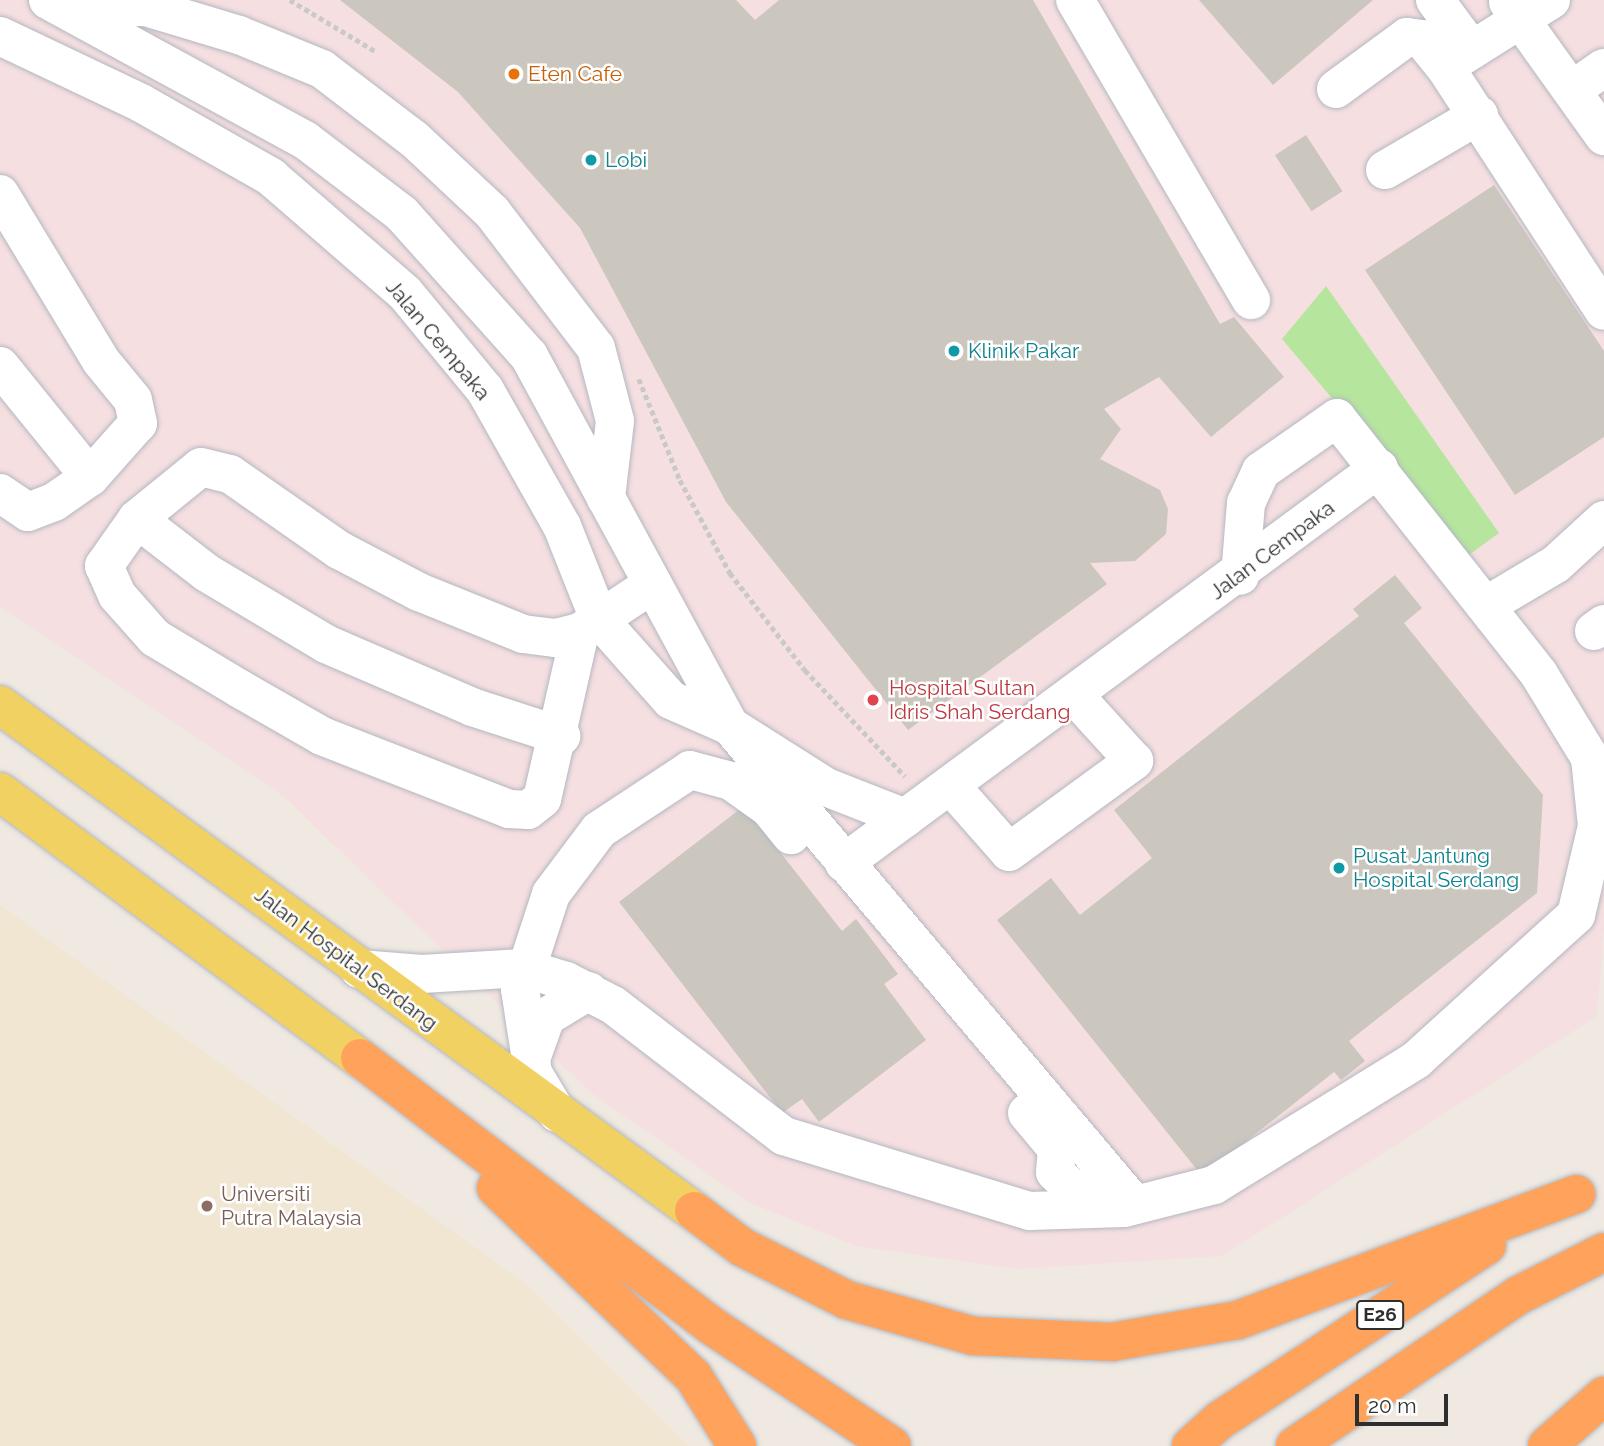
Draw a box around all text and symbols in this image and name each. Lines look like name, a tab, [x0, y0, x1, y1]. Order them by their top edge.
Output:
place label: Eten Cafe	[528, 61, 622, 87]
marker: Eten Cafe	[506, 66, 522, 82]
place label: Lobi	[605, 147, 647, 173]
marker: Lobi	[583, 152, 599, 168]
street label: Jalan Cempaka	[380, 275, 496, 405]
place label: Klinik Pakar	[968, 338, 1079, 364]
marker: Klinik Pakar	[946, 343, 962, 359]
street label: Jalan Cempaka	[1205, 495, 1339, 605]
place label: Hospital Sultan Idris Shah Serdang	[889, 675, 1070, 725]
marker: Hospital Sultan Idris Shah Serdang	[863, 690, 883, 710]
place label: Pusat Jantung Hospital Serdang	[1353, 843, 1520, 893]
marker: Pusat Jantung Hospital Serdang	[1331, 860, 1347, 876]
street label: Jalan Hospital Serdang	[249, 882, 443, 1036]
place label: Universiti Putra Malaysia	[221, 1181, 362, 1231]
marker: Universiti Putra Malaysia	[199, 1198, 215, 1214]
road number: E26	[1356, 1300, 1404, 1330]
scale bar	[1359, 1380, 1452, 1424]
text: 20 m	[1368, 1393, 1416, 1418]

